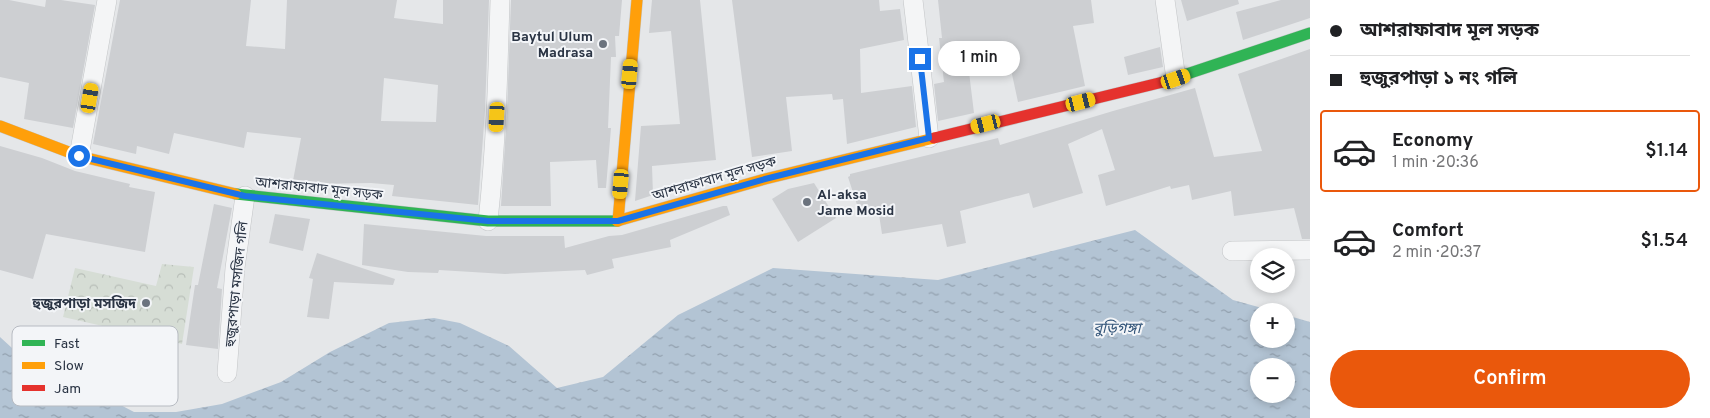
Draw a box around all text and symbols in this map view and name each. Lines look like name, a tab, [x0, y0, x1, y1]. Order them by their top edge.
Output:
text: আশরাফাবাদ মূল সড়ক	[1360, 19, 1539, 43]
place label: Baytul Ulum Madrasa	[511, 29, 593, 62]
marker: Baytul Ulum Madrasa	[597, 38, 609, 50]
callout: 1 min	[938, 42, 1020, 76]
route end	[909, 48, 931, 70]
text: 1 min	[960, 48, 998, 68]
car	[621, 58, 638, 90]
car	[1159, 67, 1192, 91]
text: হুজুরপাড়া ১ নং গলি	[1360, 67, 1517, 91]
car	[80, 82, 99, 114]
car	[1064, 91, 1097, 113]
car	[488, 102, 505, 132]
car	[969, 113, 1002, 135]
icon: car	[1332, 129, 1377, 174]
text: Economy	[1392, 129, 1473, 153]
text: $1.14	[1645, 139, 1688, 163]
route start	[68, 145, 90, 167]
street label: আশরাফাবাদ মূল সড়ক	[649, 153, 779, 206]
text: 1 min · 20:36	[1392, 153, 1479, 173]
car	[612, 168, 629, 200]
street label: আশরাফাবাদ মূল সড়ক	[253, 174, 384, 205]
place label: Al-aksa Jame Mosid	[817, 187, 894, 220]
marker: Al-aksa Jame Mosid	[801, 196, 813, 208]
icon: car	[1332, 219, 1377, 264]
text: Comfort	[1392, 219, 1464, 243]
street label: হুজুরপাড়া মসজিদ গলি	[221, 220, 253, 349]
text: $1.54	[1641, 229, 1688, 253]
text: 2 min · 20:37	[1392, 243, 1481, 263]
map controls	[1250, 248, 1295, 403]
button: layers	[1250, 248, 1295, 293]
place label: হুজুরপাড়া মসজিদ	[32, 295, 137, 313]
marker: হুজুরপাড়া মসজিদ	[140, 297, 152, 309]
button: +	[1250, 303, 1295, 348]
water label: বুড়িগঙ্গা	[1093, 319, 1144, 339]
legend	[12, 326, 178, 406]
text: Fast	[54, 336, 80, 353]
button: Confirm	[1330, 350, 1690, 408]
text: Slow	[54, 358, 84, 375]
button: −	[1250, 358, 1295, 403]
text: Jam	[54, 381, 81, 398]

